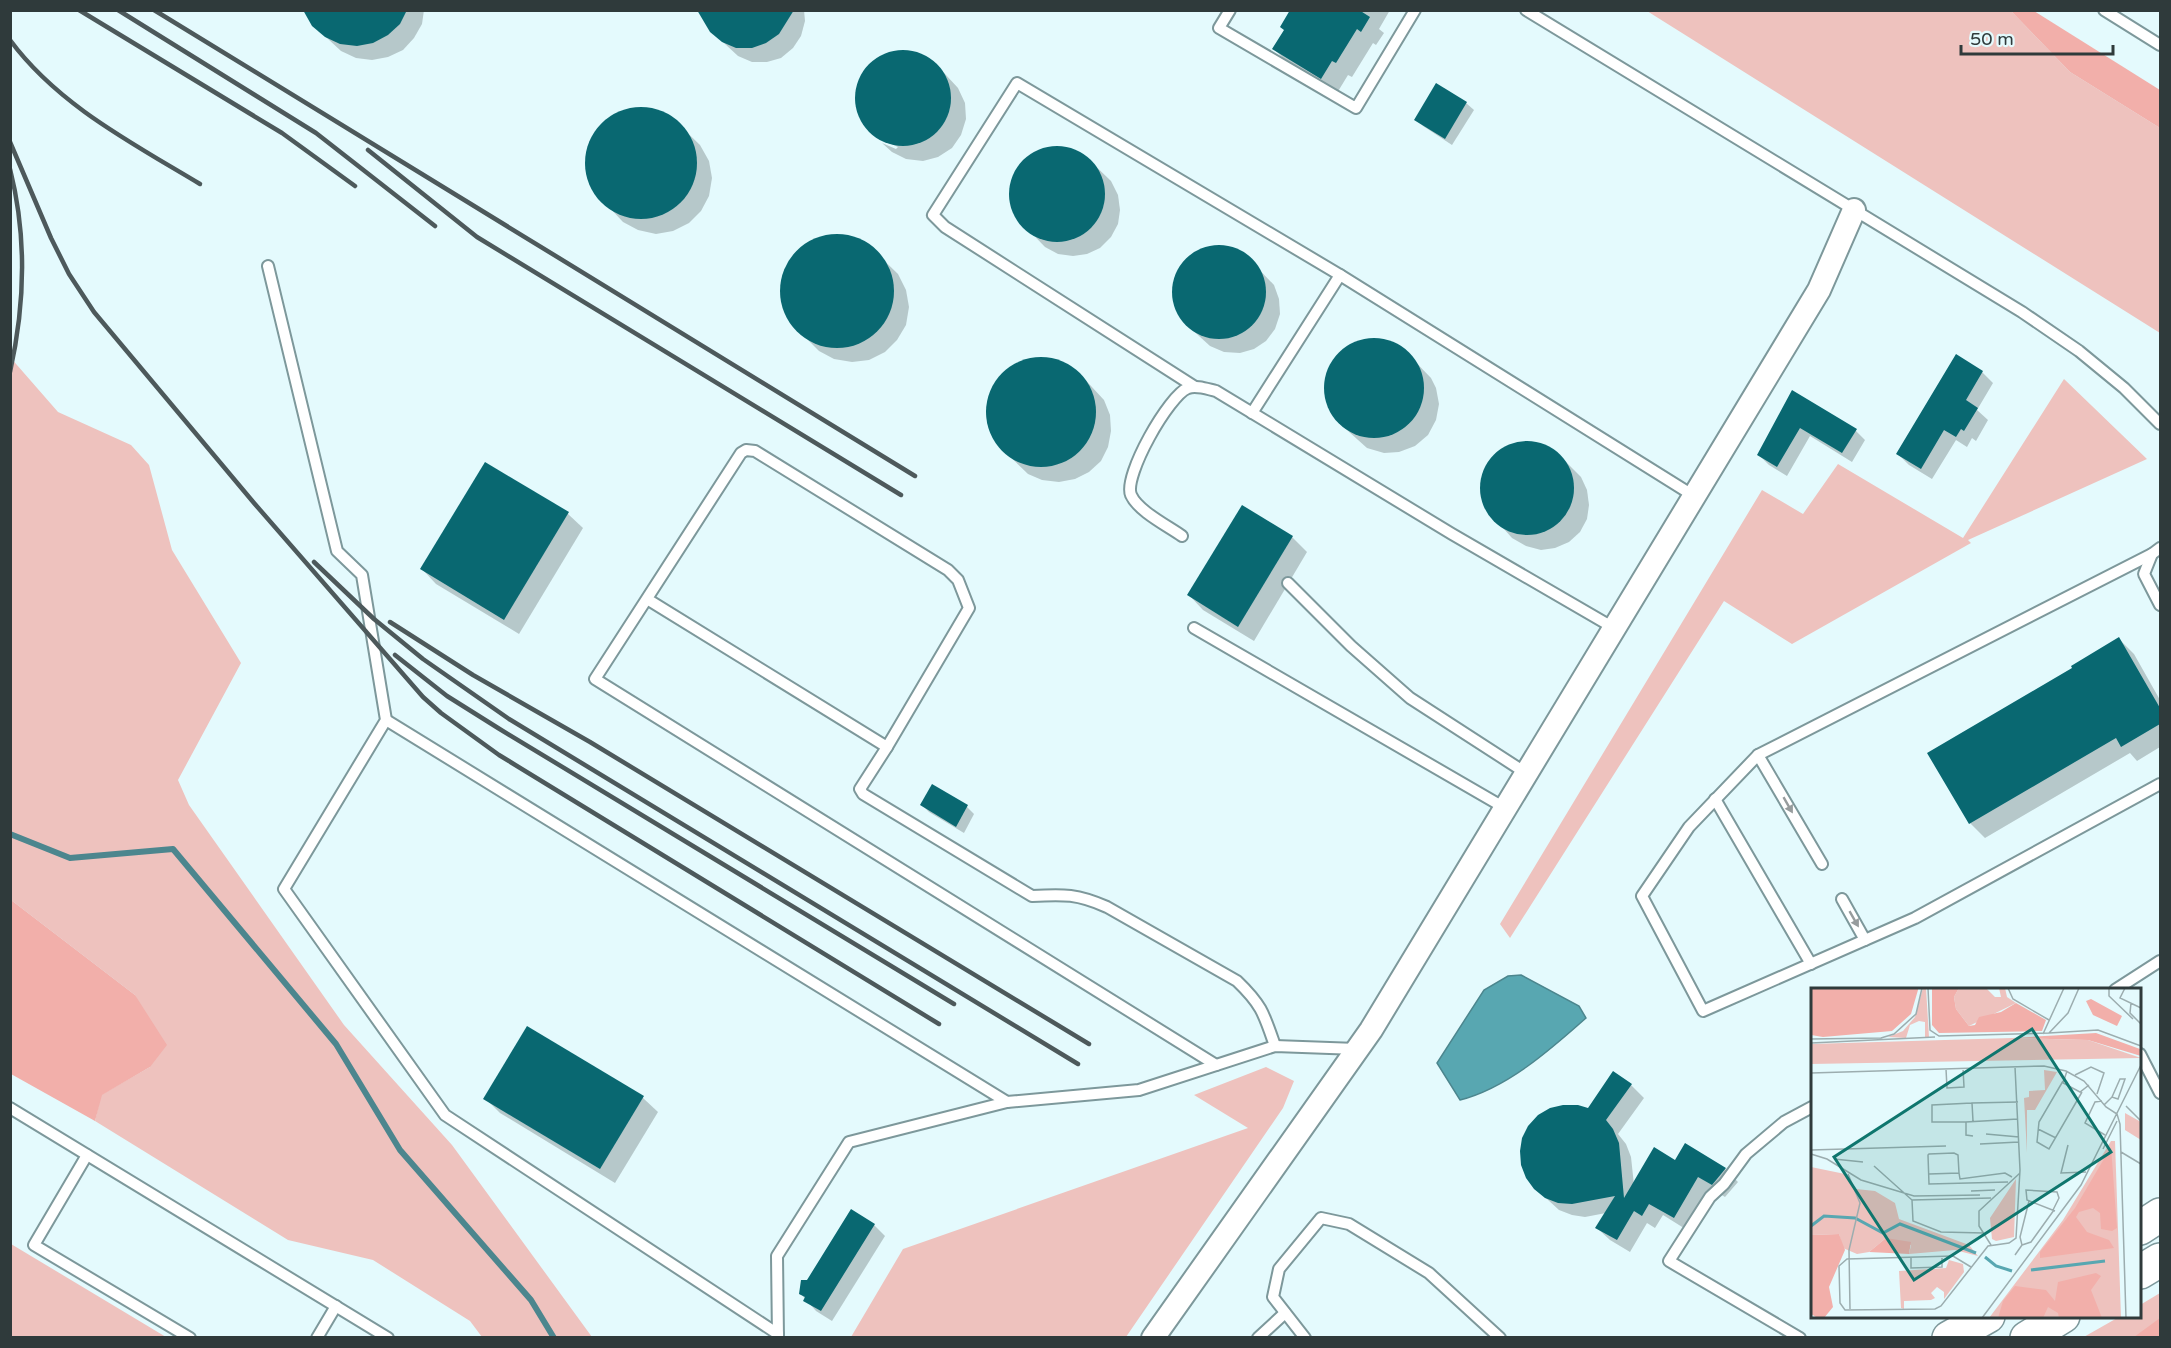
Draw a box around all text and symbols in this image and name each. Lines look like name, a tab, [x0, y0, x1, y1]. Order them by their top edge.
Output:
scale bar	[1961, 18, 2112, 56]
text: 50 m	[1970, 28, 2014, 50]
one-way arrow	[1782, 797, 1793, 813]
one-way arrow	[1848, 911, 1858, 928]
inset map	[1811, 988, 2141, 1318]

